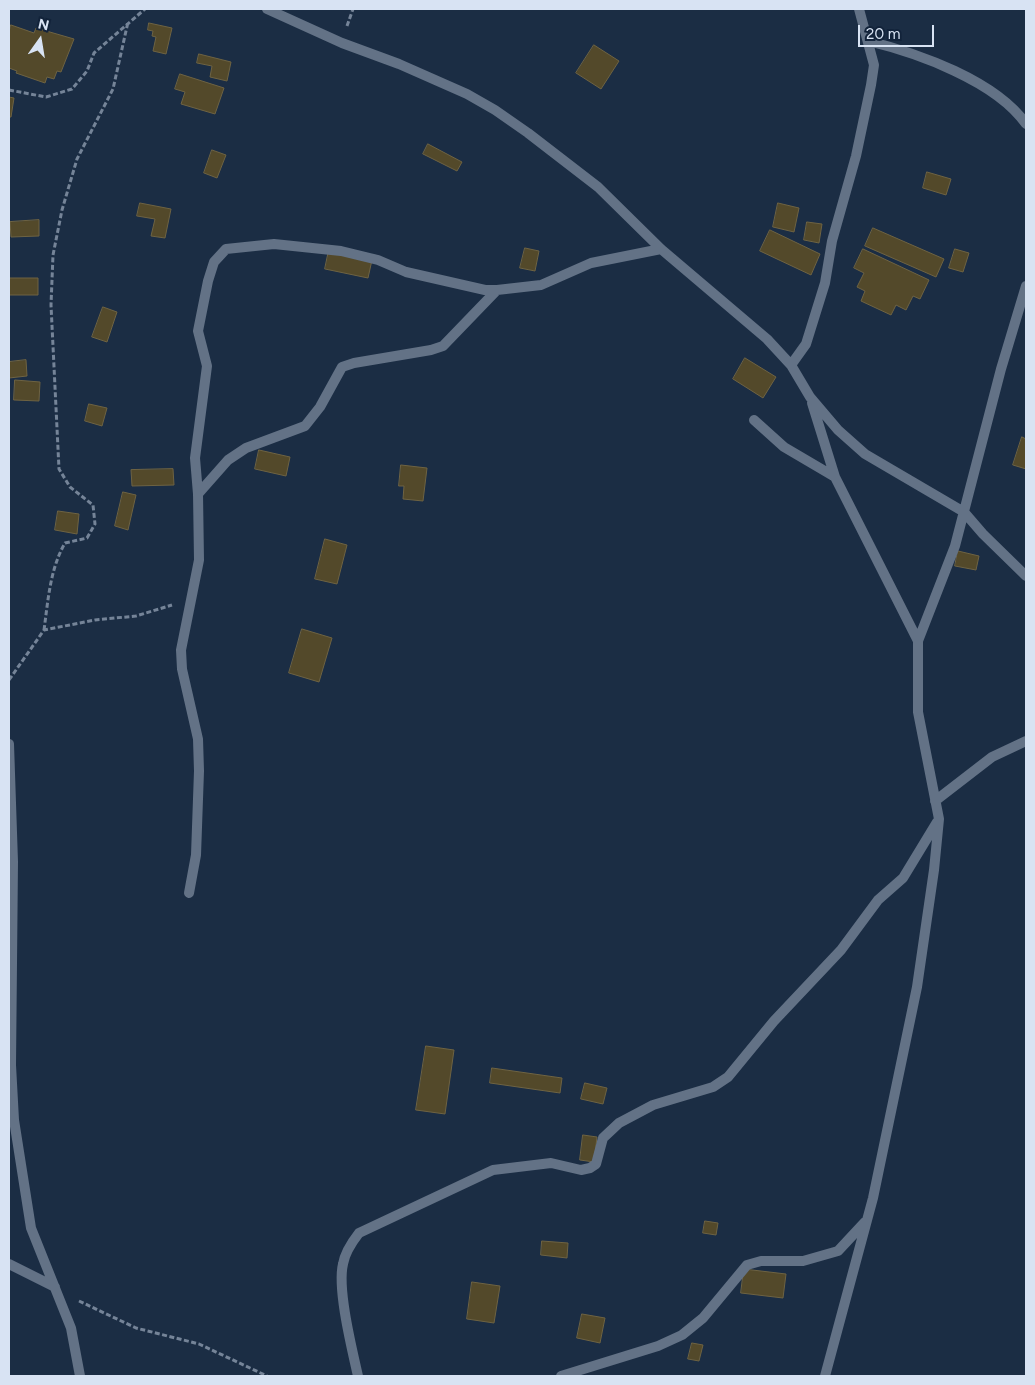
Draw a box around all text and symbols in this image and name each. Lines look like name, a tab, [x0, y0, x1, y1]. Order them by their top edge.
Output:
north arrow	[15, 15, 65, 65]
text: N	[36, 15, 51, 34]
scale bar	[860, 15, 936, 47]
text: 20 m	[866, 25, 900, 43]

